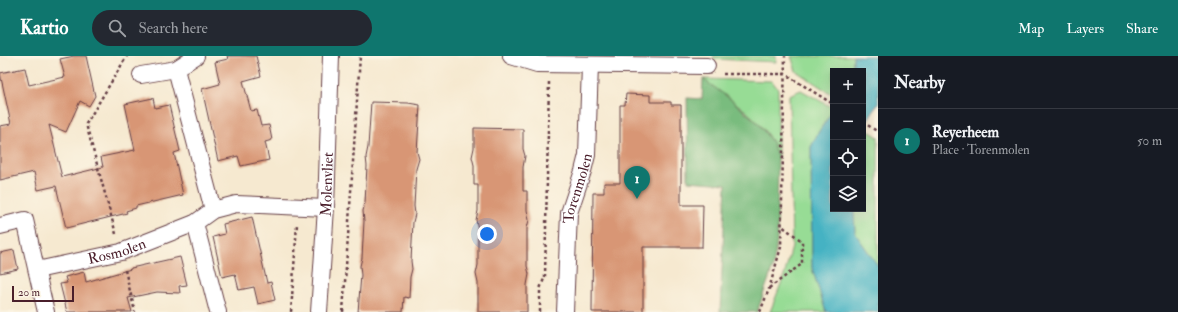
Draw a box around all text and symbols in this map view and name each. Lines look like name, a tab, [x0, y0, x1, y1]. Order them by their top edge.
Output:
search box	[92, 10, 372, 46]
text: Kartio	[20, 16, 68, 40]
icon: search	[106, 17, 128, 39]
text: Search here	[138, 19, 208, 38]
text: Map	[1018, 20, 1044, 37]
text: Layers	[1066, 20, 1104, 37]
text: Share	[1126, 20, 1158, 37]
map controls	[830, 68, 866, 212]
button: +	[830, 68, 866, 104]
text: Nearby	[894, 72, 945, 93]
button: −	[830, 104, 866, 140]
text: Reyerheem	[932, 123, 999, 142]
text: 1	[905, 133, 909, 149]
text: 50 m	[1137, 133, 1162, 149]
button: locate	[830, 140, 866, 176]
text: Place · Torenmolen	[932, 142, 1030, 158]
street label: Torenmolen	[560, 151, 597, 224]
street label: Molenvliet	[316, 152, 338, 217]
pin: 1	[624, 166, 650, 199]
button: layers	[830, 176, 866, 212]
your location	[477, 224, 497, 244]
street label: Rosmolen	[86, 234, 149, 269]
scale bar	[12, 284, 74, 303]
text: 20 m	[18, 286, 40, 299]

